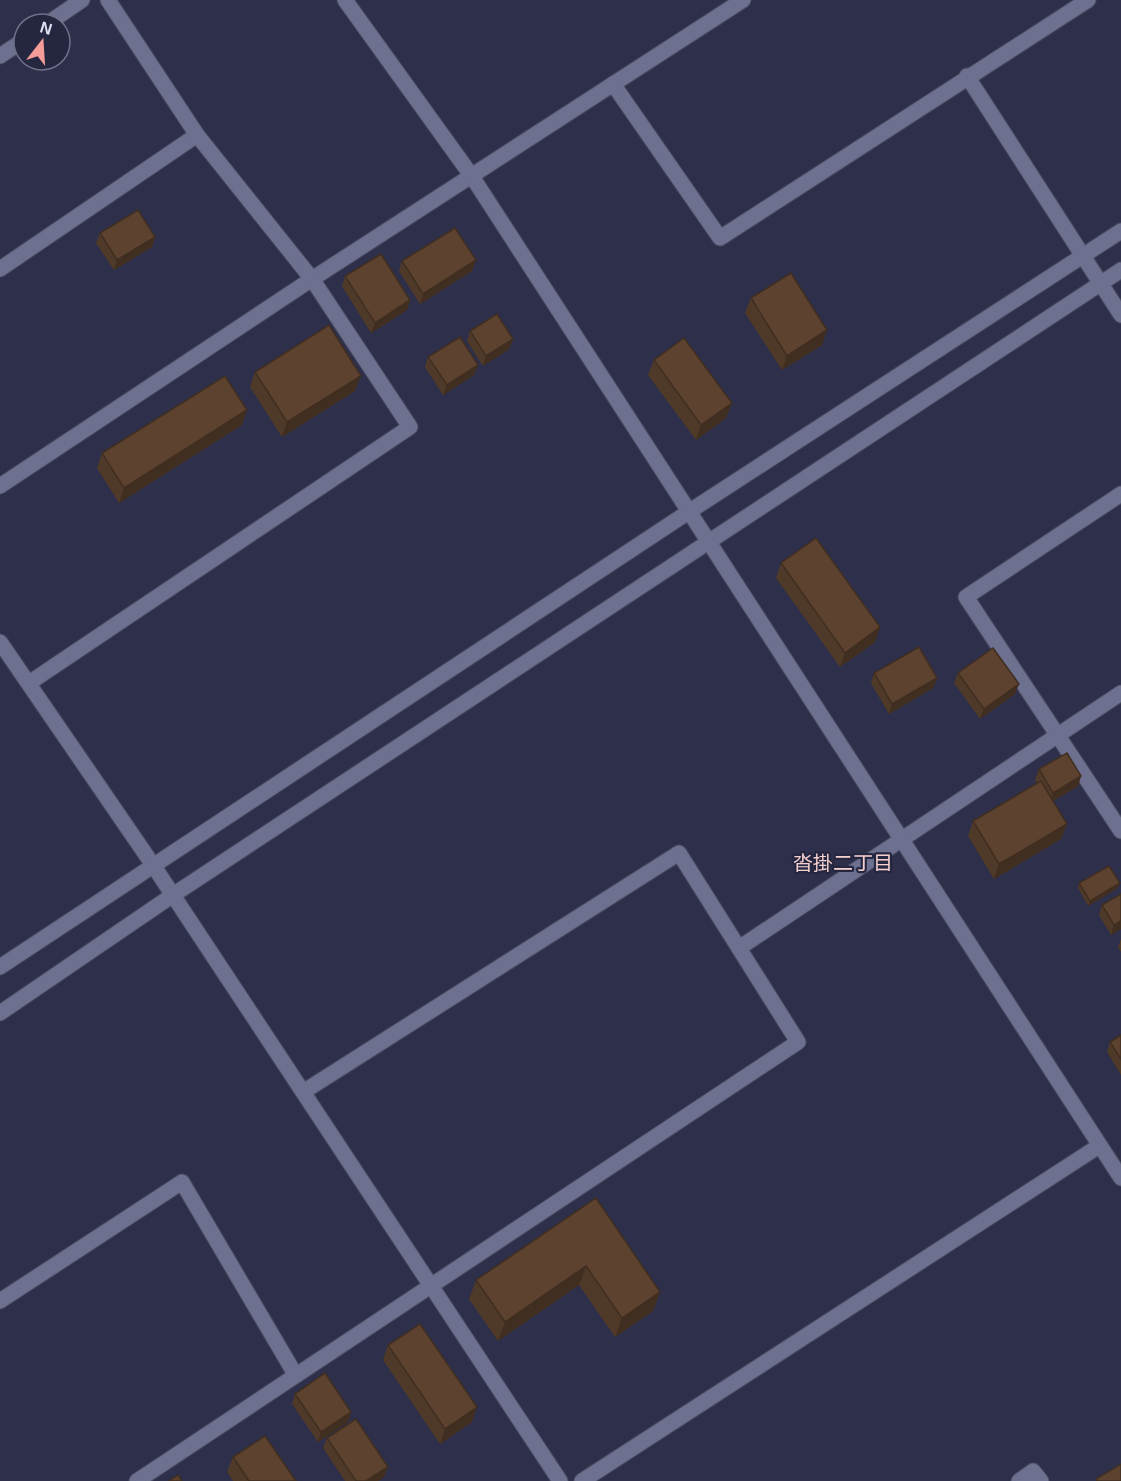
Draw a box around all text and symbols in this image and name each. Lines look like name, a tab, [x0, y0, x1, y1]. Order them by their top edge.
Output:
north arrow	[12, 12, 72, 72]
text: N	[38, 18, 54, 38]
district label: 沓掛二丁目	[793, 852, 893, 874]

